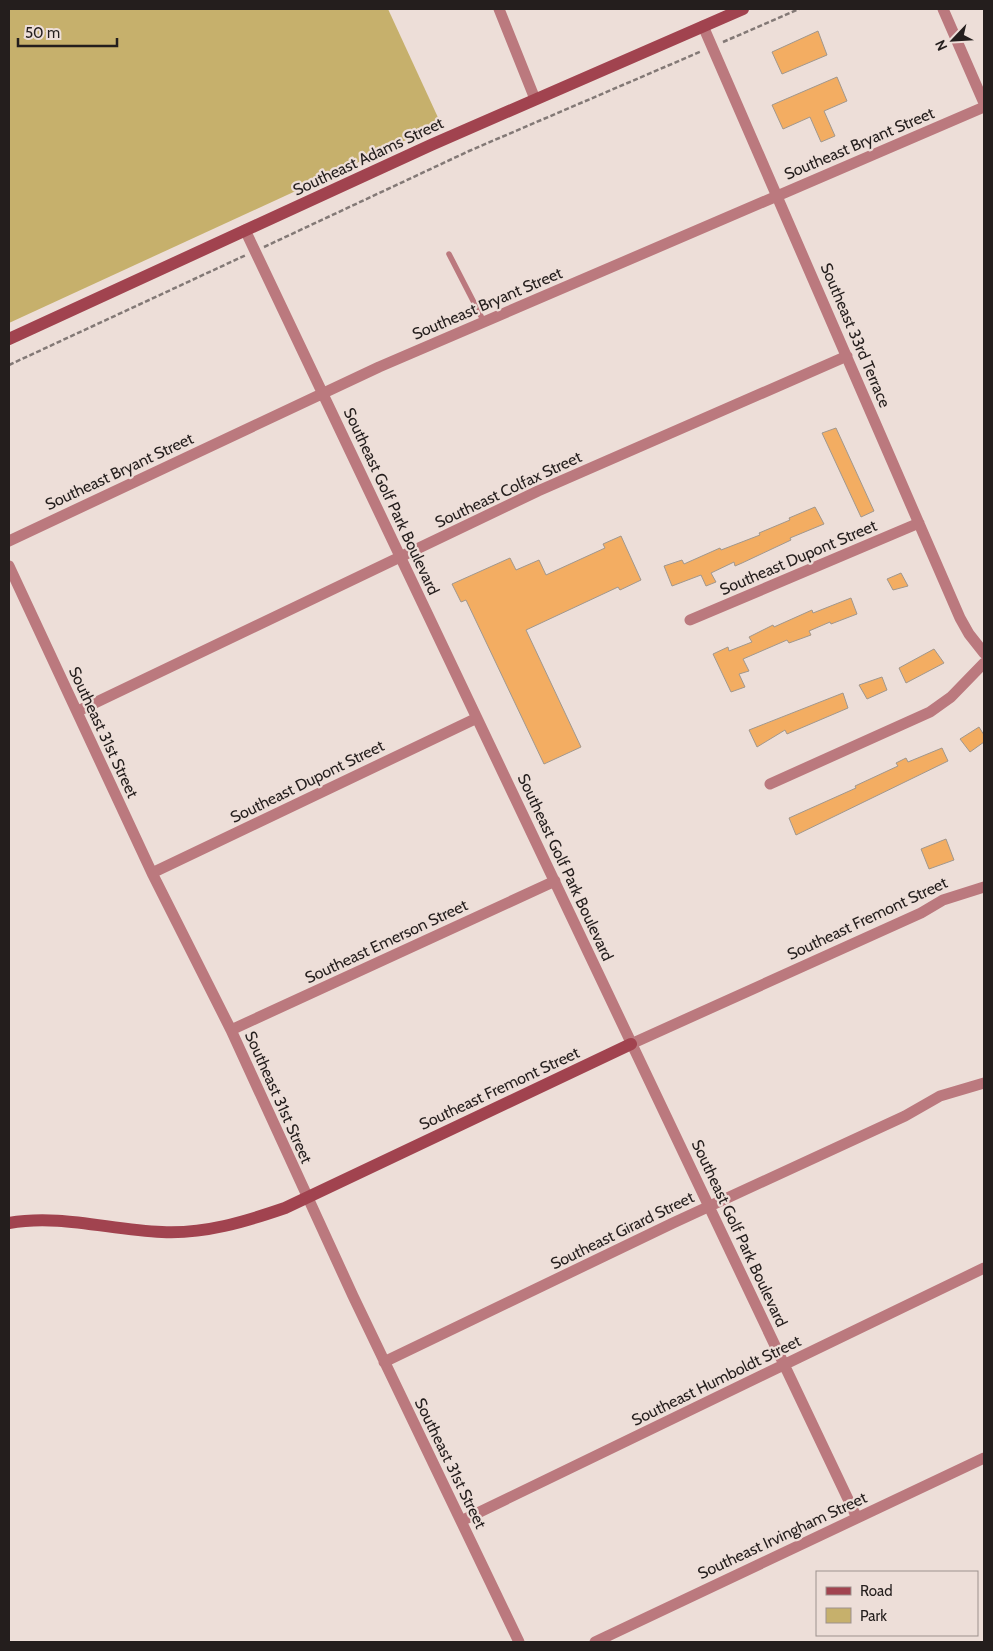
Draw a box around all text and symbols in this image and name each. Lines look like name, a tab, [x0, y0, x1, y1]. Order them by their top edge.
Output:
scale bar	[18, 15, 116, 47]
north arrow	[928, 15, 978, 65]
text: 50 m	[25, 24, 60, 42]
text: N	[931, 37, 951, 54]
street label: Southeast Bryant Street	[781, 103, 938, 184]
street label: Southeast Adams Street	[290, 113, 447, 200]
street label: Southeast 33rd Terrace	[816, 260, 895, 410]
street label: Southeast Bryant Street	[409, 263, 566, 344]
street label: Southeast Golf Park Boulevard	[340, 405, 443, 598]
street label: Southeast Bryant Street	[42, 429, 197, 514]
street label: Southeast Colfax Street	[432, 447, 585, 532]
street label: Southeast Dupont Street	[717, 516, 880, 599]
street label: Southeast 31st Street	[65, 664, 143, 801]
street label: Southeast Dupont Street	[227, 736, 388, 827]
street label: Southeast Golf Park Boulevard	[514, 771, 617, 964]
street label: Southeast Fremont Street	[784, 873, 951, 964]
street label: Southeast Emerson Street	[302, 895, 471, 988]
street label: Southeast 31st Street	[241, 1028, 316, 1167]
street label: Southeast Fremont Street	[416, 1043, 583, 1134]
street label: Southeast Golf Park Boulevard	[688, 1137, 791, 1330]
street label: Southeast Girard Street	[547, 1187, 698, 1273]
street label: Southeast Humboldt Street	[628, 1331, 805, 1430]
street label: Southeast 31st Street	[411, 1395, 491, 1532]
street label: Southeast Irvingham Street	[695, 1488, 870, 1583]
legend	[816, 1571, 978, 1636]
text: Road	[860, 1582, 893, 1600]
text: Park	[860, 1607, 887, 1625]

